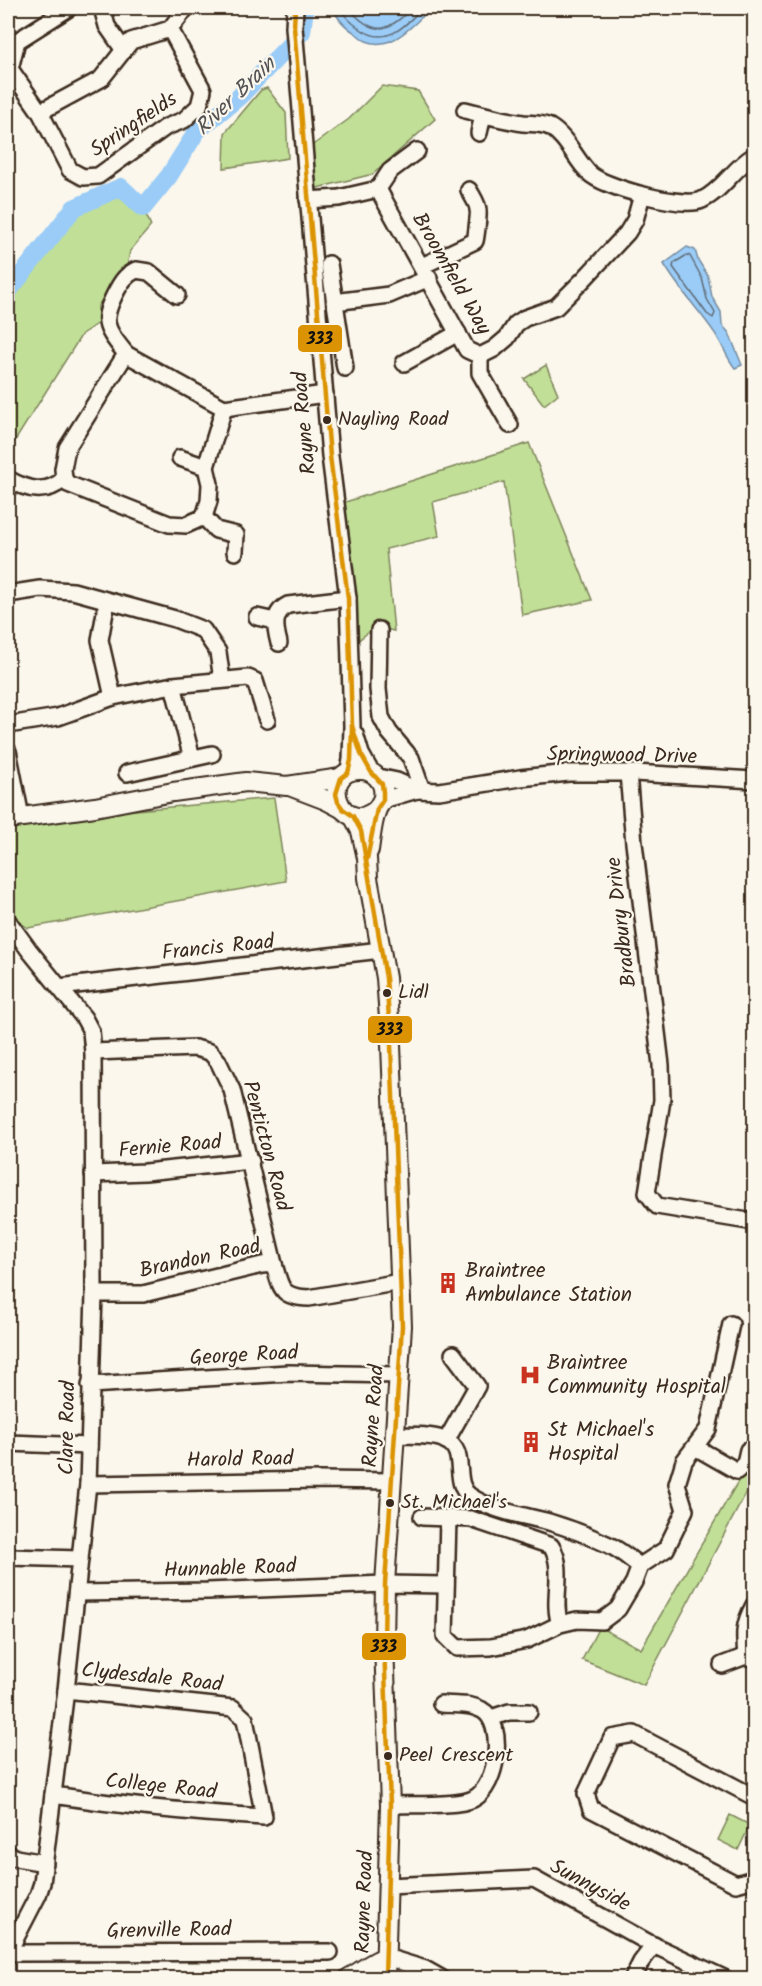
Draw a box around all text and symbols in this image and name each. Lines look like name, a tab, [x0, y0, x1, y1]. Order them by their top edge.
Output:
water label: River Brain	[187, 47, 286, 145]
street label: Springfields	[84, 83, 184, 166]
street label: Broomfield Way	[403, 207, 500, 342]
line badge: 333	[297, 324, 343, 353]
text: 333	[306, 327, 333, 352]
street label: Rayne Road	[284, 370, 326, 476]
place label: Nayling Road	[338, 404, 449, 436]
marker: Nayling Road	[321, 414, 333, 426]
street label: Springwood Drive	[547, 738, 698, 774]
street label: Bradbury Drive	[598, 855, 646, 989]
street label: Francis Road	[160, 926, 276, 970]
place label: Lidl	[398, 977, 429, 1009]
marker: Lidl	[381, 987, 393, 999]
line badge: 333	[367, 1015, 413, 1044]
text: 333	[376, 1018, 403, 1043]
street label: Penticton Road	[233, 1077, 299, 1215]
street label: Fernie Road	[117, 1126, 224, 1168]
street label: Brandon Road	[136, 1230, 264, 1288]
place label: Braintree Ambulance Station	[465, 1255, 632, 1312]
building icon: Braintree Ambulance Station	[436, 1271, 460, 1295]
street label: George Road	[189, 1337, 300, 1375]
place label: Braintree Community Hospital	[547, 1347, 726, 1404]
street label: Rayne Road	[354, 1363, 394, 1469]
hospital icon: Braintree Community Hospital	[518, 1363, 542, 1387]
street label: Clare Road	[51, 1380, 85, 1476]
place label: St Michael's Hospital	[548, 1414, 654, 1471]
building icon: St Michael's Hospital	[519, 1430, 543, 1454]
street label: Harold Road	[186, 1443, 294, 1477]
place label: St. Michael's	[401, 1487, 507, 1519]
marker: St. Michael's	[384, 1497, 396, 1509]
street label: Hunnable Road	[163, 1550, 297, 1588]
line badge: 333	[361, 1632, 407, 1661]
text: 333	[370, 1635, 397, 1660]
street label: Clydesdale Road	[80, 1654, 225, 1702]
place label: Peel Crescent	[399, 1740, 513, 1772]
marker: Peel Crescent	[382, 1750, 394, 1762]
street label: College Road	[104, 1765, 219, 1809]
street label: Rayne Road	[347, 1849, 383, 1954]
street label: Sunnyside	[544, 1851, 637, 1921]
street label: Grenville Road	[106, 1913, 232, 1949]

